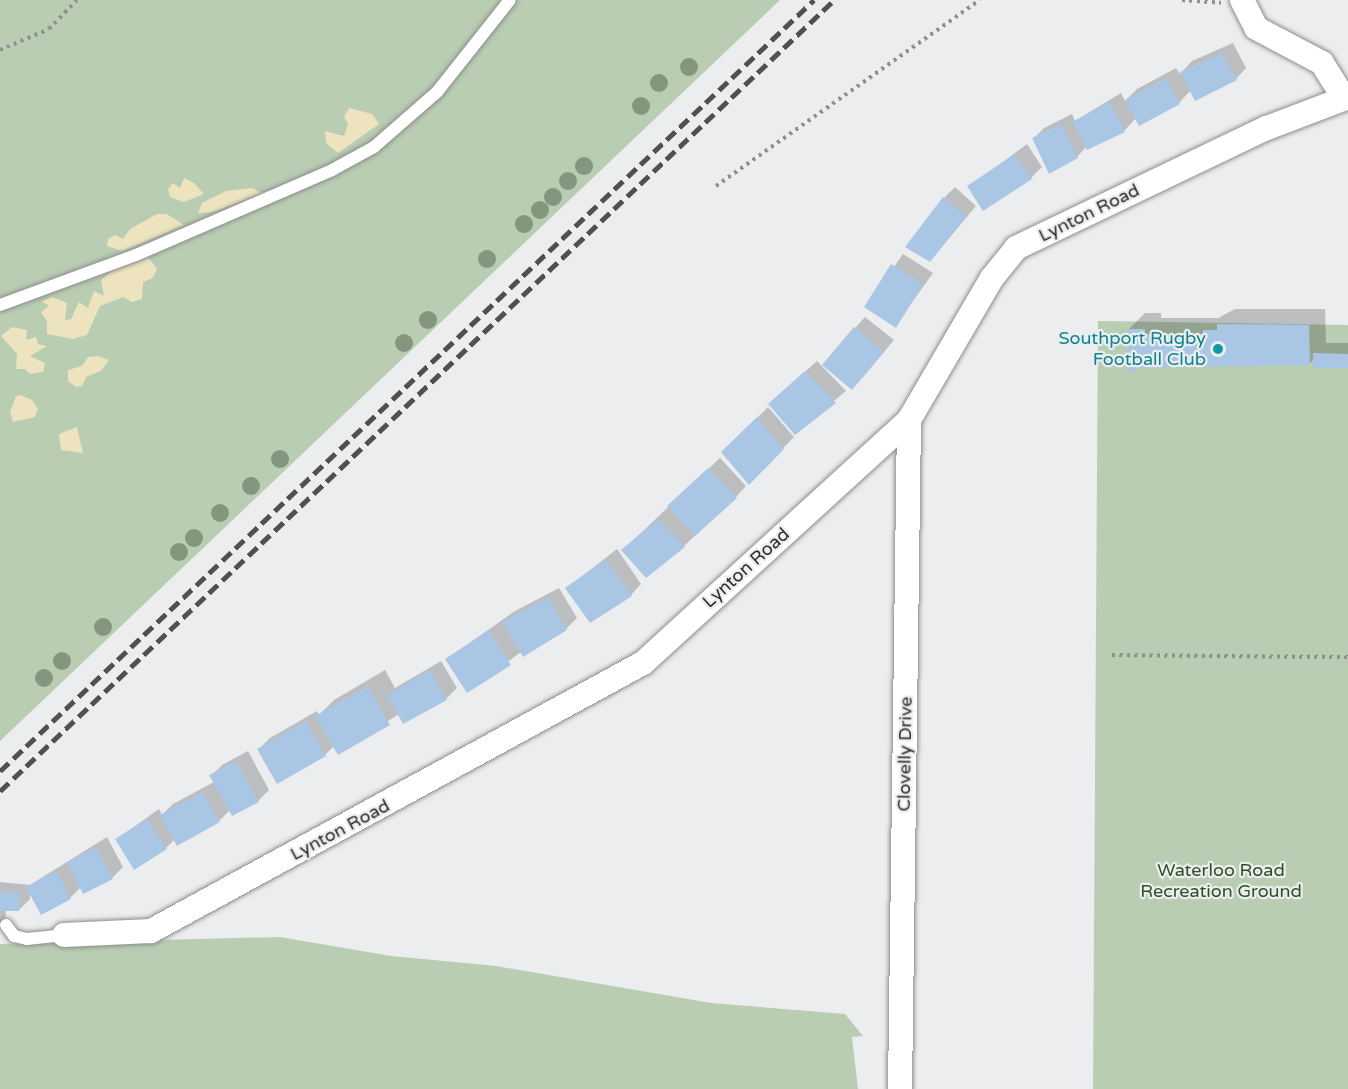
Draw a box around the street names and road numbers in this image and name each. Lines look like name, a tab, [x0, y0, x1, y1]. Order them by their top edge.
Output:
street label: Lynton Road	[1035, 179, 1143, 247]
street label: Lynton Road	[698, 523, 794, 613]
street label: Clovelly Drive	[893, 696, 917, 812]
street label: Lynton Road	[287, 795, 393, 865]

